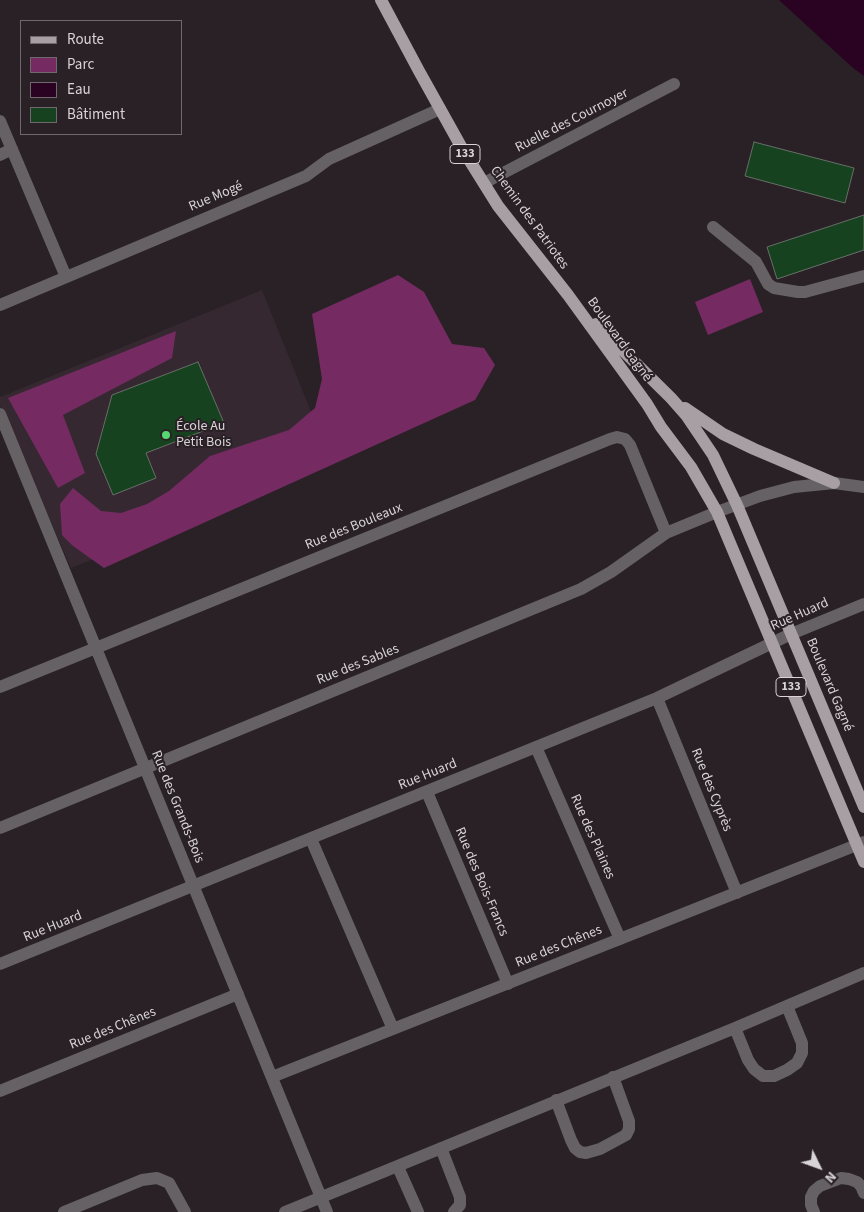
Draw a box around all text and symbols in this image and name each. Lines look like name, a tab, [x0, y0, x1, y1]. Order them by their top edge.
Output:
legend	[20, 20, 182, 135]
text: Route	[67, 29, 104, 50]
text: Parc	[67, 54, 94, 75]
text: Eau	[67, 79, 91, 100]
street label: Ruelle des Cournoyer	[513, 85, 631, 157]
text: Bâtiment	[67, 104, 125, 125]
road number: 133	[450, 144, 480, 164]
street label: Chemin des Patriotes	[486, 163, 572, 273]
street label: Rue Mogé	[187, 178, 245, 216]
street label: Boulevard Gagné	[583, 295, 655, 385]
place label: École Au Petit Bois	[176, 419, 231, 452]
marker: École Au Petit Bois	[160, 429, 172, 441]
street label: Rue des Bouleaux	[303, 500, 405, 554]
street label: Rue Huard	[768, 595, 832, 635]
street label: Boulevard Gagné	[802, 636, 856, 734]
street label: Rue des Sables	[314, 641, 402, 689]
road number: 133	[776, 678, 806, 696]
street label: Rue des Cyprès	[687, 746, 735, 834]
street label: Rue des Grands-Bois	[147, 748, 207, 866]
street label: Rue Huard	[396, 756, 460, 794]
street label: Rue des Plaines	[566, 792, 618, 882]
street label: Rue des Bois-Francs	[451, 825, 511, 939]
street label: Rue Huard	[21, 908, 85, 946]
street label: Rue des Chênes	[513, 922, 605, 972]
street label: Rue des Chênes	[67, 1004, 159, 1054]
north arrow	[794, 1142, 844, 1192]
text: N	[820, 1167, 841, 1187]

